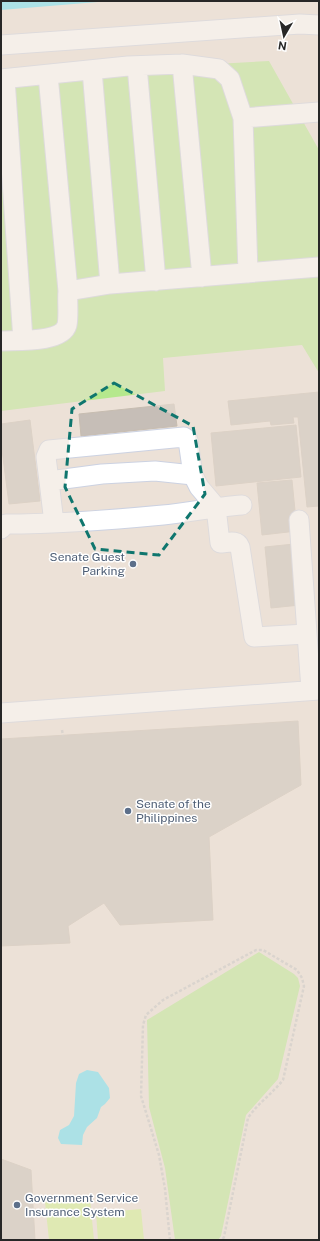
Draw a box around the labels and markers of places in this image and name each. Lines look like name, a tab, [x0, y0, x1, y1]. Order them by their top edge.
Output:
place label: Senate Guest Parking	[50, 550, 125, 578]
marker: Senate Guest Parking	[128, 559, 138, 569]
place label: Senate of the Philippines	[136, 797, 211, 825]
marker: Senate of the Philippines	[123, 806, 133, 816]
place label: Government Service Insurance System	[25, 1191, 138, 1219]
marker: Government Service Insurance System	[12, 1200, 22, 1210]

